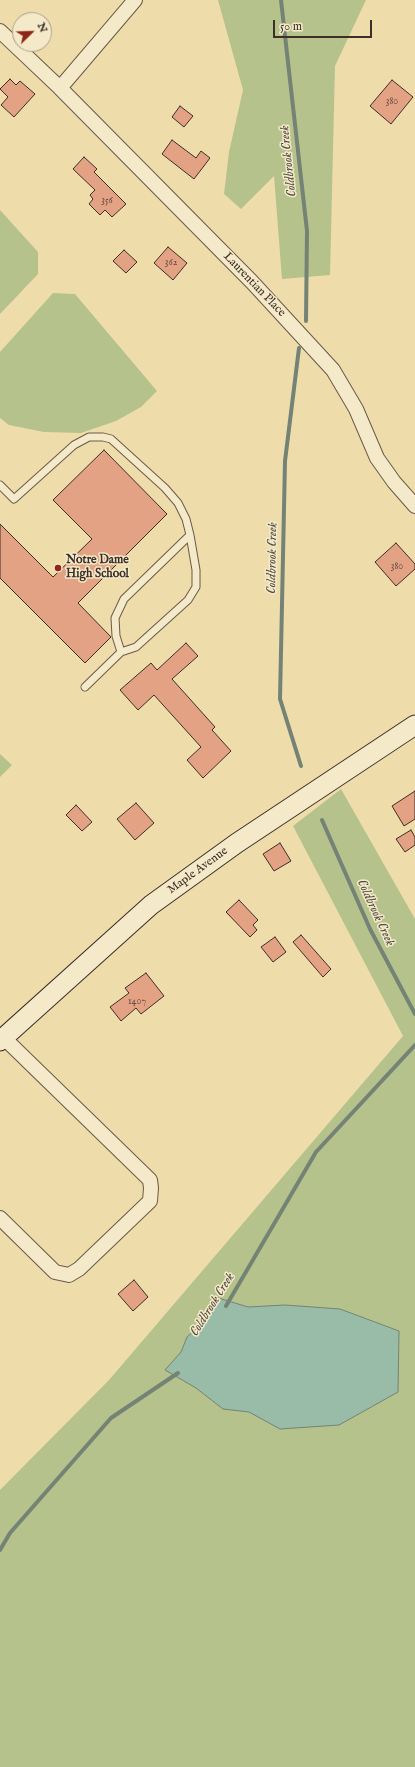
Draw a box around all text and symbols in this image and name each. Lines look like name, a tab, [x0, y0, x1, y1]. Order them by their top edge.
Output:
north arrow	[12, 12, 52, 52]
scale bar	[275, 12, 374, 38]
text: 50 m	[280, 19, 302, 34]
text: N	[34, 21, 50, 35]
house number: 380	[386, 96, 398, 108]
water label: Coldbrook Creek	[277, 125, 301, 197]
house number: 356	[101, 195, 113, 207]
street label: Laurentian Place	[220, 250, 288, 320]
house number: 362	[165, 257, 177, 269]
water label: Coldbrook Creek	[265, 522, 281, 594]
place label: Notre Dame High School	[66, 554, 129, 582]
house number: 380	[391, 561, 403, 573]
marker: Notre Dame High School	[53, 563, 63, 573]
street label: Maple Avenue	[165, 844, 231, 898]
water label: Coldbrook Creek	[353, 877, 397, 949]
house number: 1407	[128, 996, 146, 1008]
water label: Coldbrook Creek	[187, 1270, 239, 1340]

